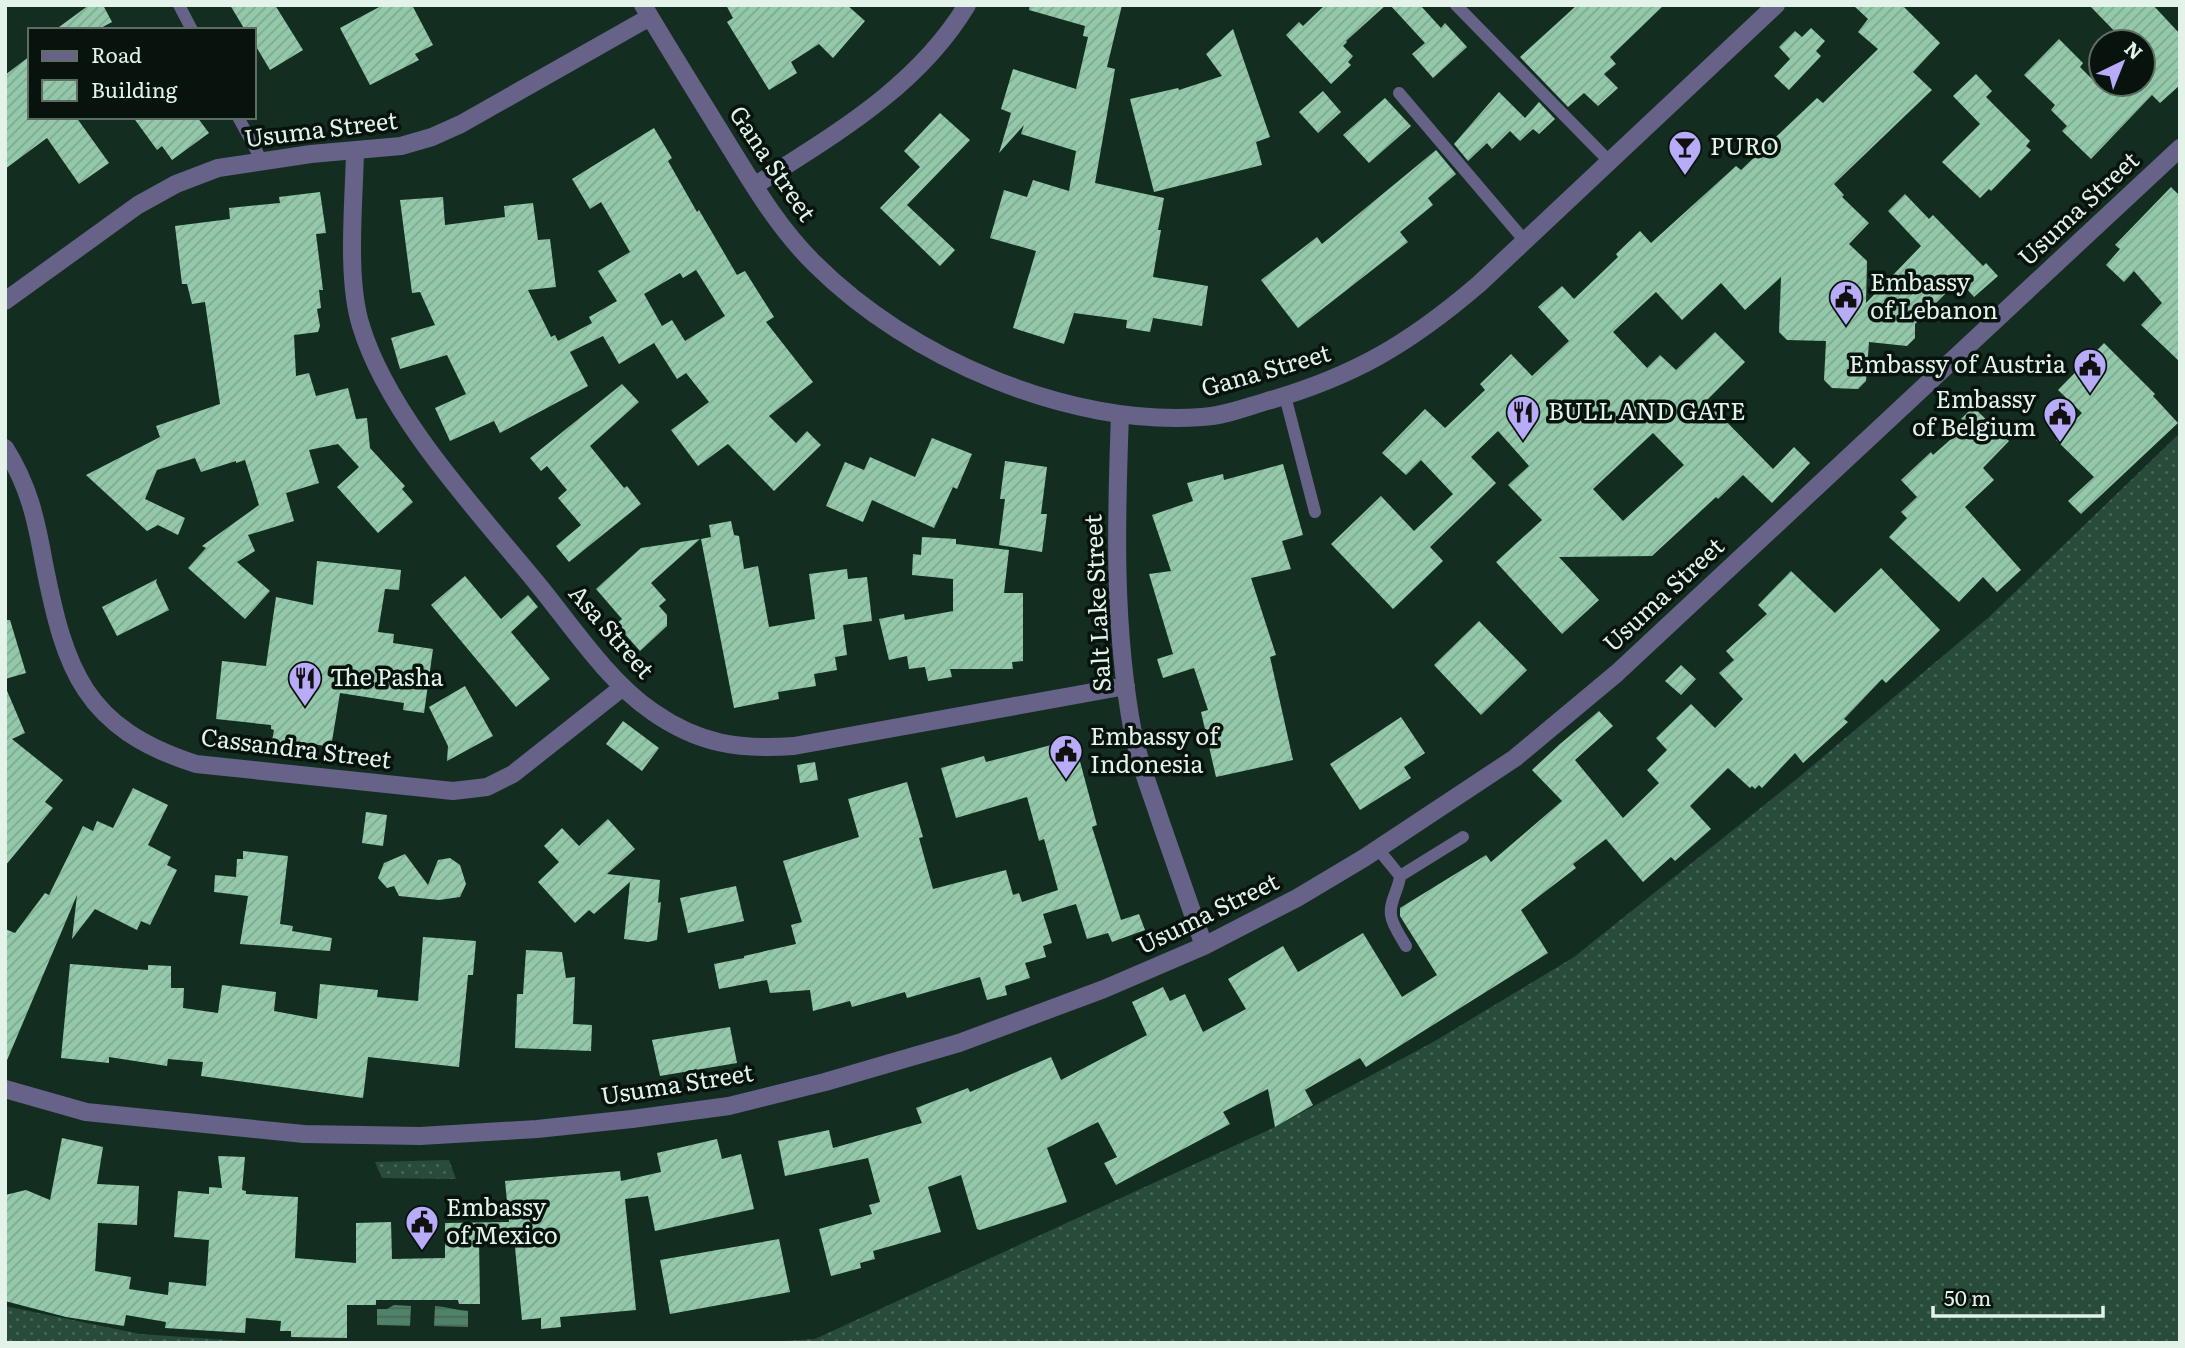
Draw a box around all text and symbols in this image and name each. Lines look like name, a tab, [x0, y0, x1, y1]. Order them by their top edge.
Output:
legend	[28, 28, 256, 119]
north arrow	[2087, 28, 2157, 98]
text: N	[2119, 34, 2150, 66]
text: Road	[91, 38, 142, 69]
text: Building	[91, 73, 178, 104]
street label: Gana Street	[722, 98, 826, 228]
street label: Usuma Street	[242, 101, 400, 154]
place label: PURO	[1710, 127, 1779, 162]
bar icon: PURO	[1666, 128, 1704, 177]
street label: Usuma Street	[2009, 142, 2146, 273]
place label: Embassy of Lebanon	[1870, 263, 1998, 326]
public building icon: Embassy of Lebanon	[1827, 278, 1865, 327]
street label: Gana Street	[1197, 333, 1334, 404]
place label: Embassy of Austria	[1849, 345, 2066, 380]
public building icon: Embassy of Austria	[2071, 346, 2109, 395]
place label: Embassy of Belgium	[1912, 380, 2036, 443]
place label: BULL AND GATE	[1548, 392, 1746, 427]
restaurant icon: BULL AND GATE	[1504, 393, 1542, 442]
public building icon: Embassy of Belgium	[2041, 395, 2079, 444]
street label: Salt Lake Street	[1073, 513, 1118, 693]
street label: Usuma Street	[1594, 528, 1731, 659]
street label: Asa Street	[562, 576, 664, 685]
place label: The Pasha	[330, 658, 444, 693]
restaurant icon: The Pasha	[286, 659, 324, 708]
street label: Cassandra Street	[199, 717, 394, 776]
place label: Embassy of Indonesia	[1090, 717, 1220, 780]
public building icon: Embassy of Indonesia	[1047, 732, 1085, 781]
street label: Usuma Street	[1130, 862, 1284, 961]
street label: Usuma Street	[598, 1053, 756, 1112]
place label: Embassy of Mexico	[446, 1188, 558, 1251]
public building icon: Embassy of Mexico	[403, 1203, 441, 1252]
scale bar	[1933, 1274, 2103, 1318]
text: 50 m	[1944, 1281, 1991, 1312]

